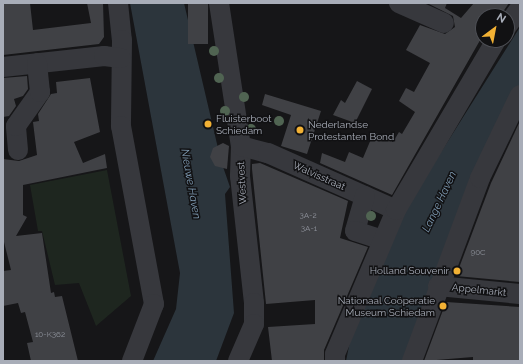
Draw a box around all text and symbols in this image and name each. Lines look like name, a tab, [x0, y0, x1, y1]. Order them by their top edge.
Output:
north arrow	[475, 8, 515, 48]
text: N	[494, 11, 508, 26]
place label: Fluisterboot Schiedam	[216, 112, 272, 136]
place label: Nederlandse Protestanten Bond	[308, 118, 394, 142]
marker: Fluisterboot Schiedam	[203, 119, 213, 129]
marker: Nederlandse Protestanten Bond	[295, 125, 305, 135]
water label: Nieuwe Haven	[177, 148, 203, 220]
street label: Walvisstraat	[291, 159, 347, 193]
street label: Westvest	[235, 161, 249, 205]
water label: Lange Haven	[420, 170, 460, 234]
house number: 3A-2	[299, 211, 317, 221]
house number: 3A-1	[301, 224, 317, 234]
house number: 90C	[470, 248, 486, 258]
place label: Holland Souvenir	[370, 265, 449, 277]
marker: Holland Souvenir	[452, 266, 462, 276]
street label: Appelmarkt	[451, 281, 507, 299]
place label: Nationaal Coöperatie Museum Schiedam	[337, 294, 435, 318]
marker: Nationaal Coöperatie Museum Schiedam	[438, 301, 448, 311]
house number: 10-K362	[35, 330, 65, 340]

